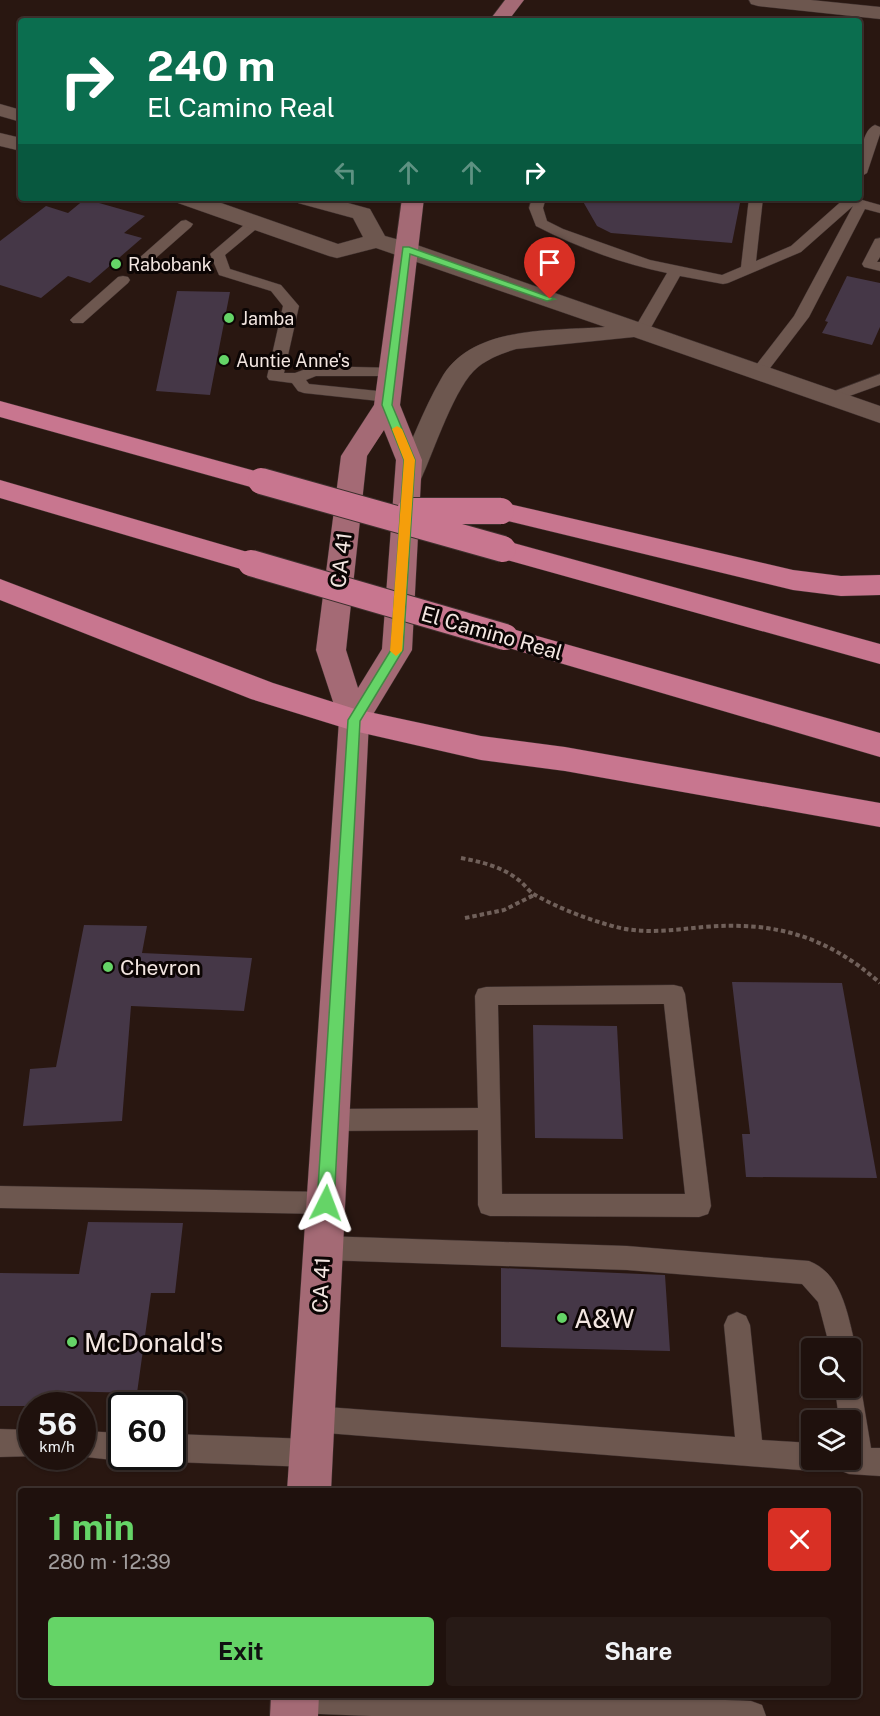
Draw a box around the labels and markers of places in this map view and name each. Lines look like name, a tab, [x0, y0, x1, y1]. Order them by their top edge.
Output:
pin	[524, 237, 575, 299]
place label: Rabobank	[128, 254, 212, 275]
marker: Rabobank	[109, 257, 123, 271]
place label: Jamba	[241, 308, 294, 329]
marker: Jamba	[222, 311, 236, 325]
place label: Auntie Anne's	[236, 350, 350, 371]
marker: Auntie Anne's	[217, 353, 231, 367]
place label: Chevron	[120, 955, 201, 980]
marker: Chevron	[101, 960, 115, 974]
place label: A&W	[574, 1303, 635, 1334]
marker: A&W	[555, 1311, 569, 1325]
place label: McDonald's	[84, 1327, 223, 1358]
marker: McDonald's	[65, 1335, 79, 1349]

